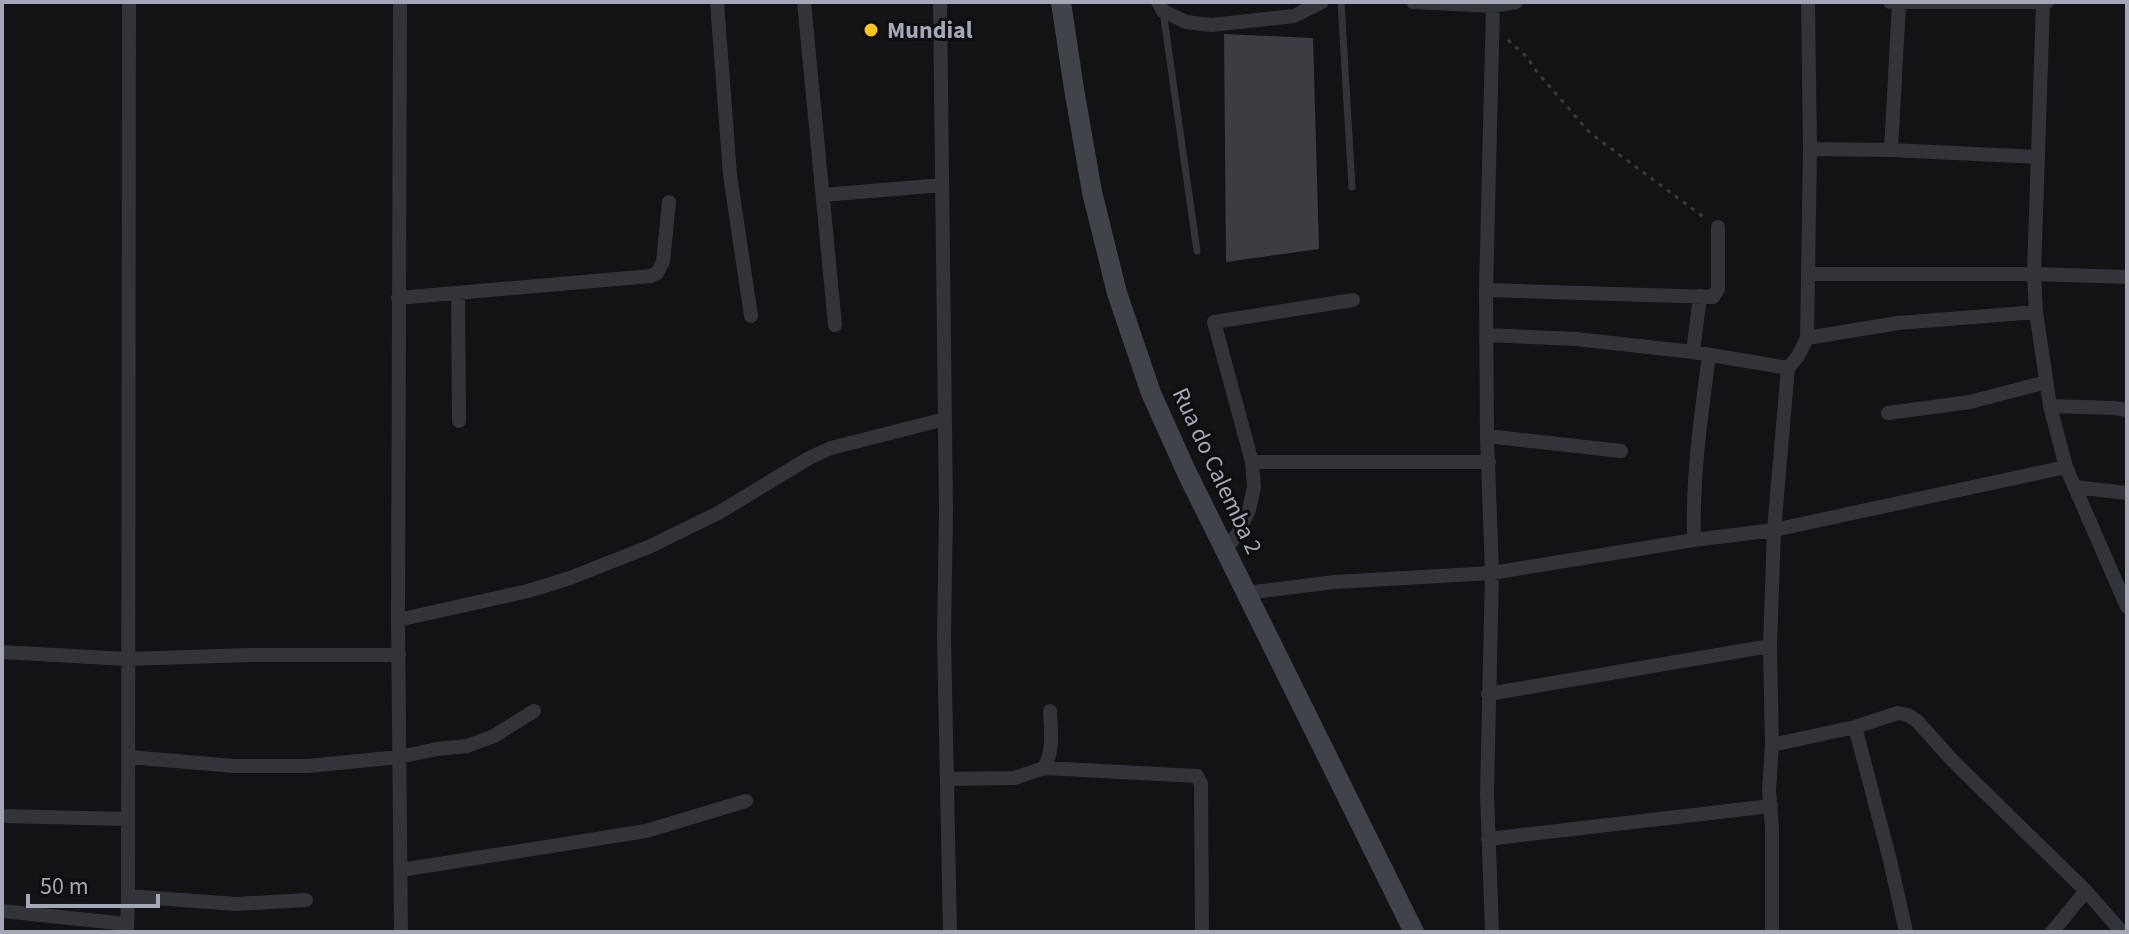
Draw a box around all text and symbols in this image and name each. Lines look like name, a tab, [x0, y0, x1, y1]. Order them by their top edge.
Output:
place label: Mundial	[887, 13, 973, 48]
marker: Mundial	[862, 21, 880, 39]
street label: Rua do Calemba 2	[1163, 382, 1271, 560]
scale bar	[28, 858, 158, 908]
text: 50 m	[40, 869, 89, 904]

